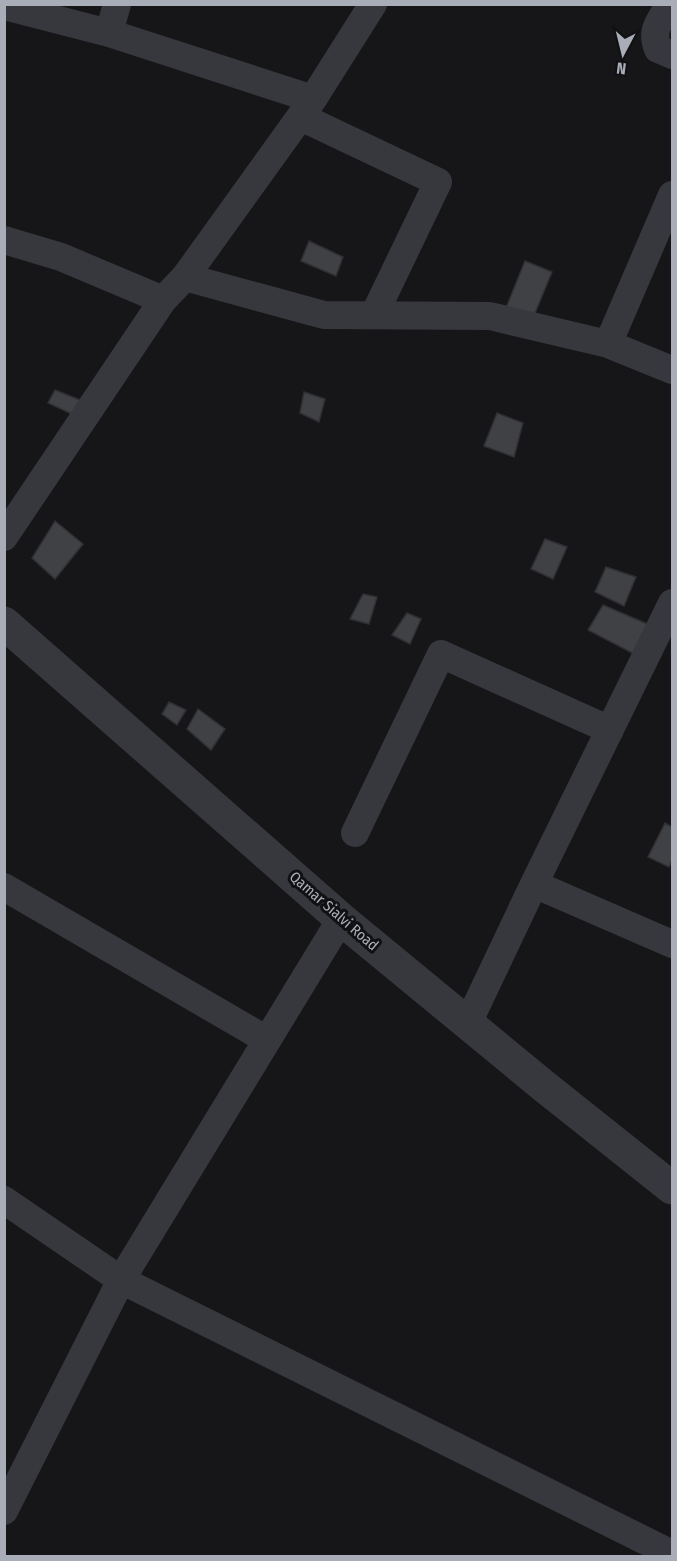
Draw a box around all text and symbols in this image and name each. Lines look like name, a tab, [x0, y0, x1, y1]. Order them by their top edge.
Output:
north arrow	[593, 24, 653, 84]
text: N	[615, 58, 627, 78]
street label: Qamar Sialvi Road	[286, 868, 382, 954]

